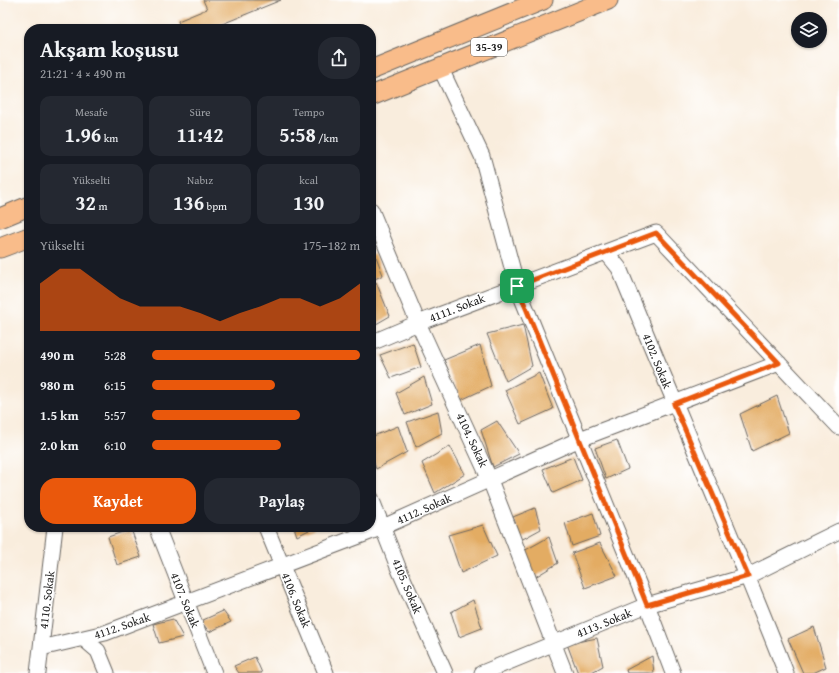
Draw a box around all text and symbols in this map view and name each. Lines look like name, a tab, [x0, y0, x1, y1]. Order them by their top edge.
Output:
map controls	[791, 12, 827, 48]
button: layers	[791, 12, 827, 48]
text: Akşam koşusu	[40, 33, 179, 65]
button: share	[318, 37, 360, 79]
road number: 35-39	[471, 38, 507, 56]
text: 21:21 · 4 × 490 m	[40, 64, 126, 83]
text: Mesafe	[75, 104, 108, 120]
text: Süre	[190, 104, 210, 120]
text: Tempo	[293, 104, 324, 120]
text: 1.96	[64, 120, 101, 149]
text: 11:42	[176, 120, 224, 149]
text: 5:58	[279, 120, 316, 149]
text: km	[101, 130, 118, 146]
text: /km	[316, 130, 338, 146]
text: Yükselti	[72, 172, 110, 188]
text: Nabız	[187, 172, 213, 188]
text: kcal	[299, 172, 318, 188]
text: 32	[75, 188, 96, 217]
text: 136	[173, 188, 204, 217]
text: 130	[293, 188, 324, 217]
text: m	[96, 198, 107, 214]
text: bpm	[204, 198, 227, 214]
text: Yükselti	[40, 236, 85, 255]
text: 175–182 m	[303, 236, 360, 255]
pin	[500, 269, 534, 303]
icon: arrive	[506, 275, 528, 297]
street label: 4111. Sokak	[426, 289, 488, 326]
street label: 4102. Sokak	[639, 331, 677, 392]
text: 490 m	[40, 346, 74, 365]
text: 5:28	[104, 346, 126, 365]
text: 980 m	[40, 376, 74, 395]
text: 6:15	[104, 376, 126, 395]
text: 1.5 km	[40, 406, 79, 425]
text: 5:57	[104, 406, 126, 425]
street label: 4104. Sokak	[452, 410, 493, 471]
text: 2.0 km	[40, 436, 79, 455]
text: 6:10	[104, 436, 126, 455]
button: Kaydet	[40, 478, 196, 524]
button: Paylaş	[204, 478, 360, 524]
street label: 4112. Sokak	[394, 489, 455, 528]
street label: 4105. Sokak	[388, 556, 427, 617]
street label: 4110. Sokak	[35, 569, 59, 630]
street label: 4107. Sokak	[167, 570, 205, 631]
street label: 4106. Sokak	[278, 570, 316, 631]
street label: 4113. Sokak	[574, 603, 635, 641]
street label: 4112. Sokak	[91, 608, 153, 643]

